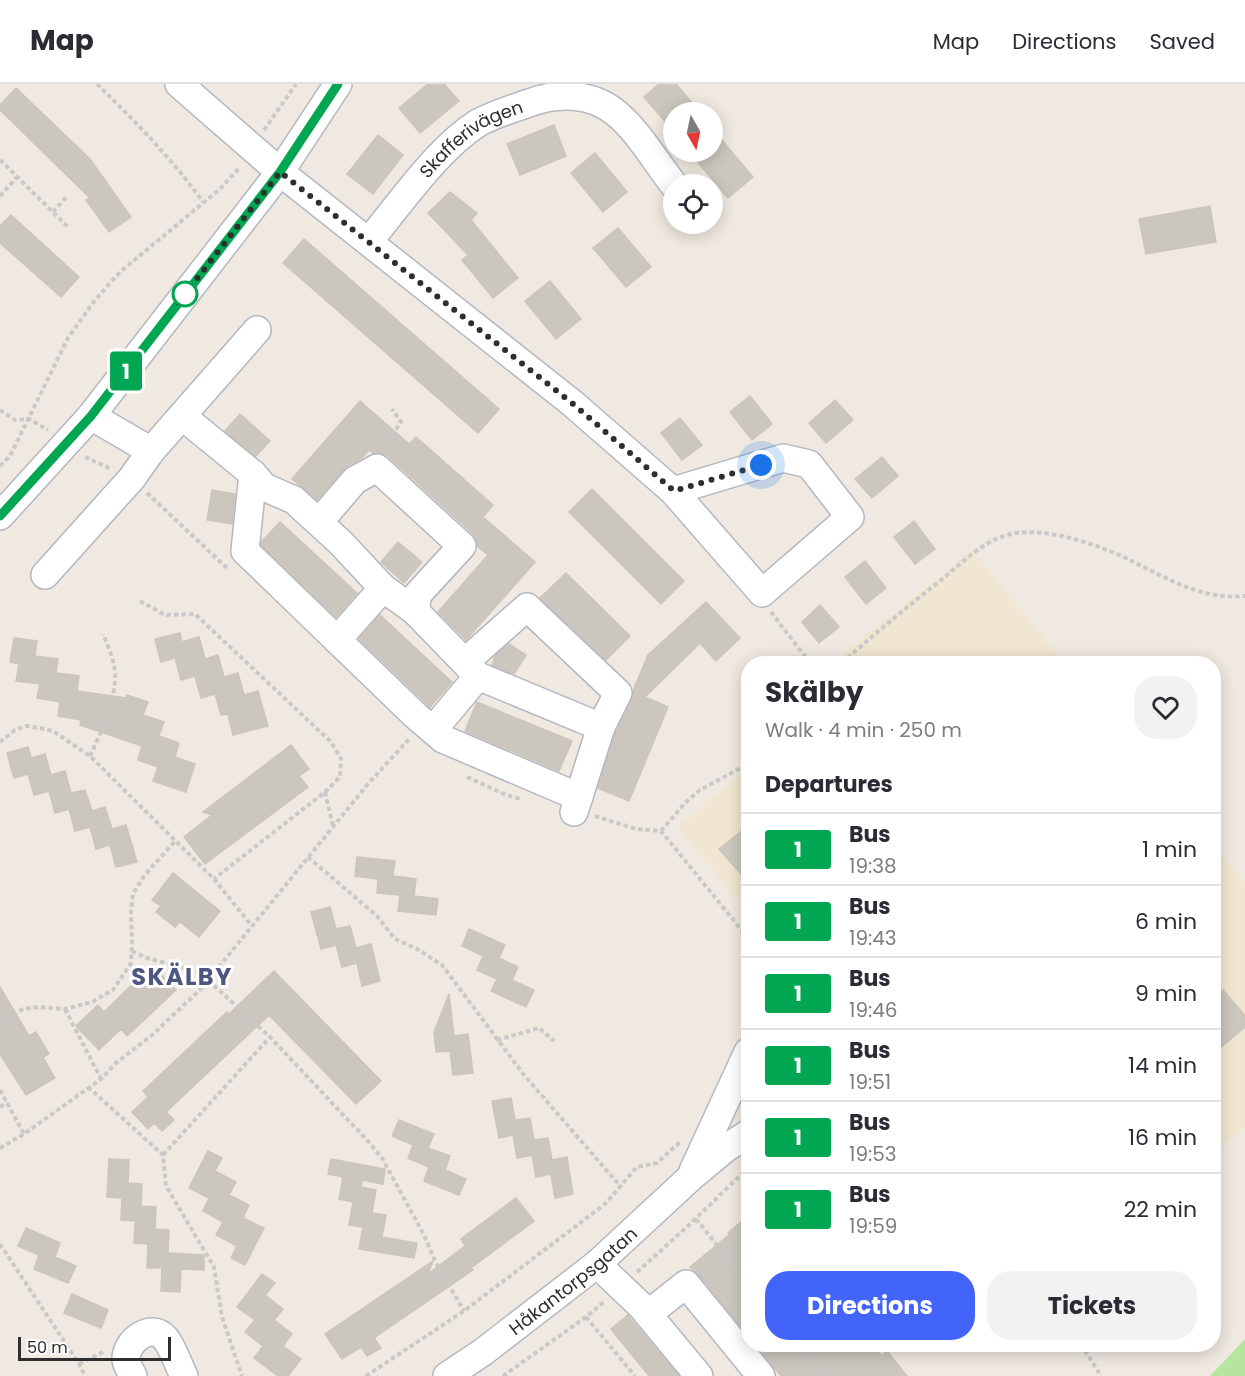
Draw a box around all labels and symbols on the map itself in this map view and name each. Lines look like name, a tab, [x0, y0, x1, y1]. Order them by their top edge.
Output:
street label: Skafferivägen	[413, 94, 526, 183]
north arrow	[663, 102, 723, 162]
unlabelled marker	[172, 281, 198, 307]
line badge: 1	[106, 352, 146, 390]
your location	[746, 450, 776, 480]
district label: SKÄLBY	[131, 960, 233, 993]
street label: Håkantorpsgatan	[503, 1221, 642, 1340]
scale bar	[18, 1334, 171, 1362]

